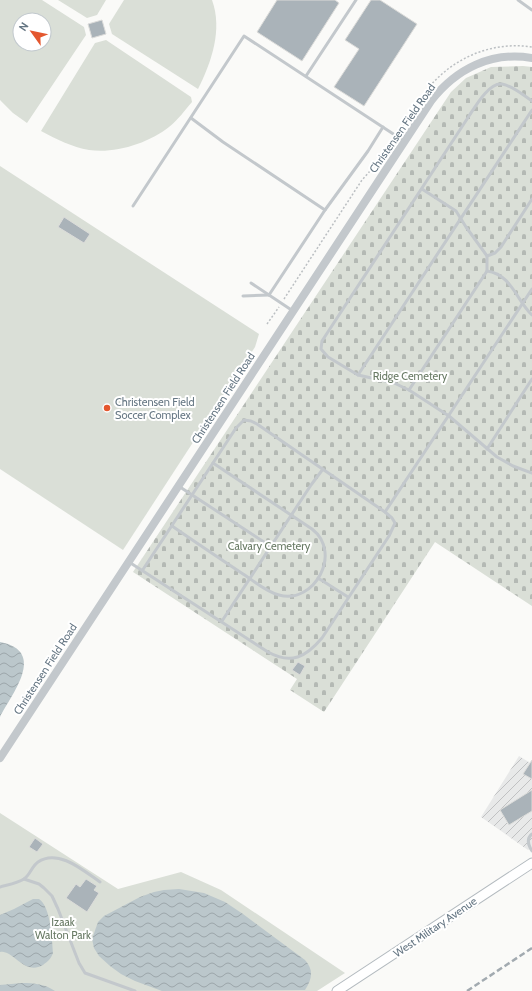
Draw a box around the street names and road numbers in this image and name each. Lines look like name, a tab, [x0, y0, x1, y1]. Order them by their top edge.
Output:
street label: Christensen Field Road	[366, 81, 438, 175]
street label: Christensen Field Road	[188, 350, 258, 446]
street label: Christensen Field Road	[10, 621, 80, 717]
street label: West Military Avenue	[391, 894, 480, 960]

